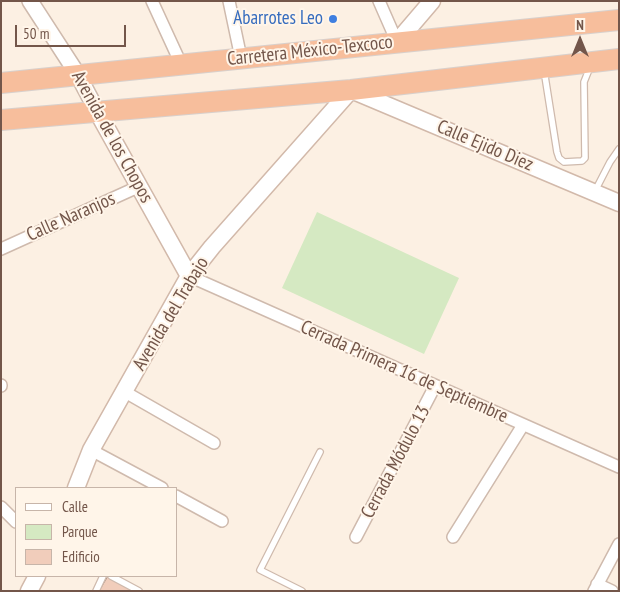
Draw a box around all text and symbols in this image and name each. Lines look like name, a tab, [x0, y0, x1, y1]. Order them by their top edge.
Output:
place label: Abarrotes Leo	[233, 8, 323, 30]
marker: Abarrotes Leo	[327, 13, 339, 25]
scale bar	[18, 15, 129, 47]
north arrow	[555, 15, 605, 65]
text: N	[576, 16, 584, 34]
text: 50 m	[23, 24, 49, 43]
street label: Carretera México-Texcoco	[226, 31, 394, 71]
street label: Avenida de los Chopos	[66, 67, 158, 207]
street label: Calle Ejido Diez	[433, 116, 537, 176]
street label: Calle Naranjos	[23, 187, 119, 247]
street label: Avenida del Trabajo	[128, 253, 214, 375]
street label: Cerrada Primera 16 de Septiembre	[297, 316, 511, 428]
street label: Cerrada Módulo 13	[357, 402, 435, 522]
legend	[15, 487, 178, 577]
text: Calle	[62, 497, 88, 516]
text: Parque	[62, 522, 98, 541]
text: Edificio	[62, 547, 100, 566]

